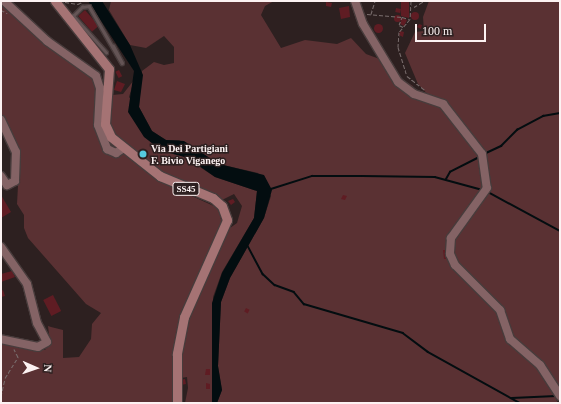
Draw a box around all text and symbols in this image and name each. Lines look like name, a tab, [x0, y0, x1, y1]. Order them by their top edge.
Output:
scale bar	[417, 16, 488, 42]
text: 100 m	[422, 24, 452, 38]
place label: Via Dei Partigiani F. Bivio Viganego	[151, 142, 228, 166]
marker: Via Dei Partigiani F. Bivio Viganego	[138, 149, 148, 159]
road number: SS45	[172, 182, 200, 196]
north arrow	[16, 348, 56, 388]
text: N	[42, 364, 54, 373]

